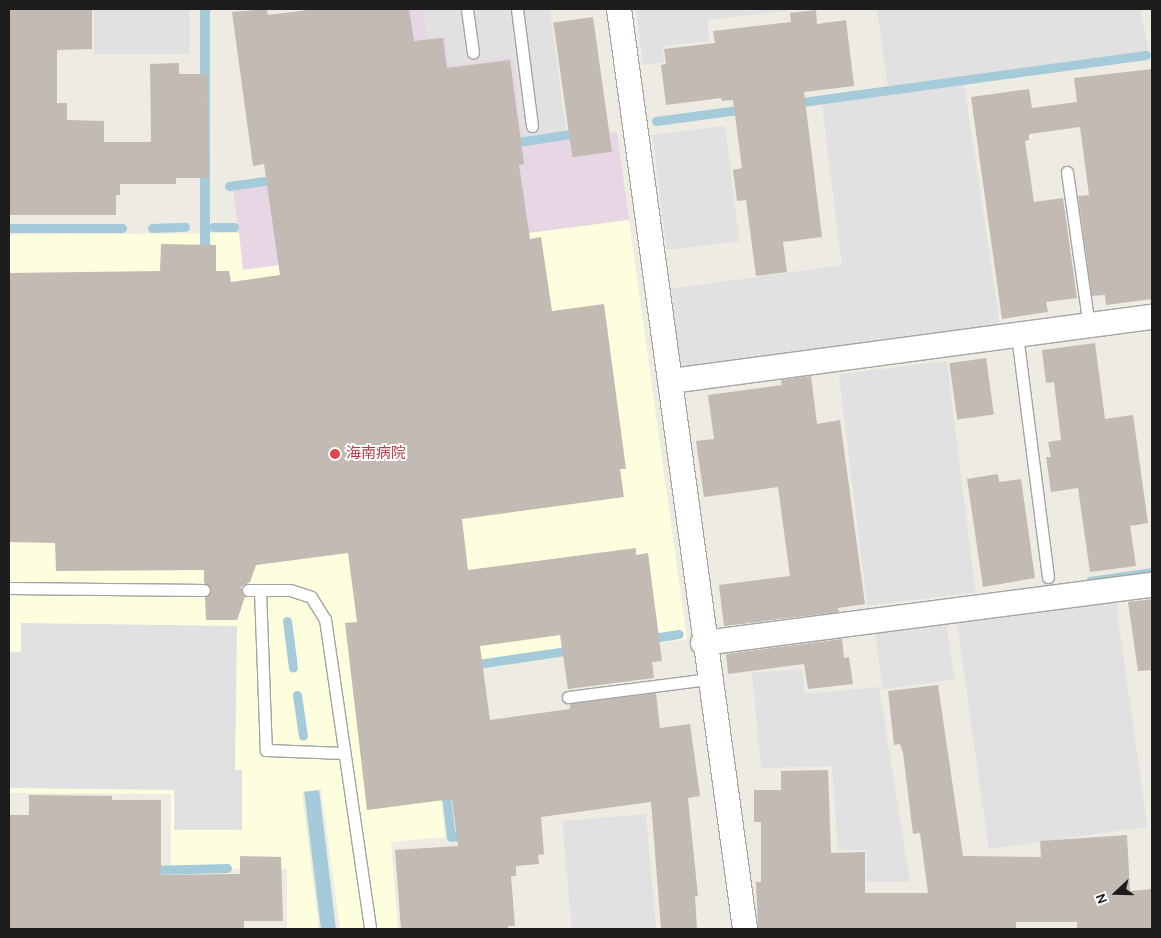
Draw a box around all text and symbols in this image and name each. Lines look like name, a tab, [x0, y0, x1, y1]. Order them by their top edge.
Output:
place label: 海南病院	[346, 445, 406, 463]
marker: 海南病院	[328, 447, 342, 461]
north arrow	[1091, 868, 1141, 918]
text: N	[1092, 891, 1111, 906]

